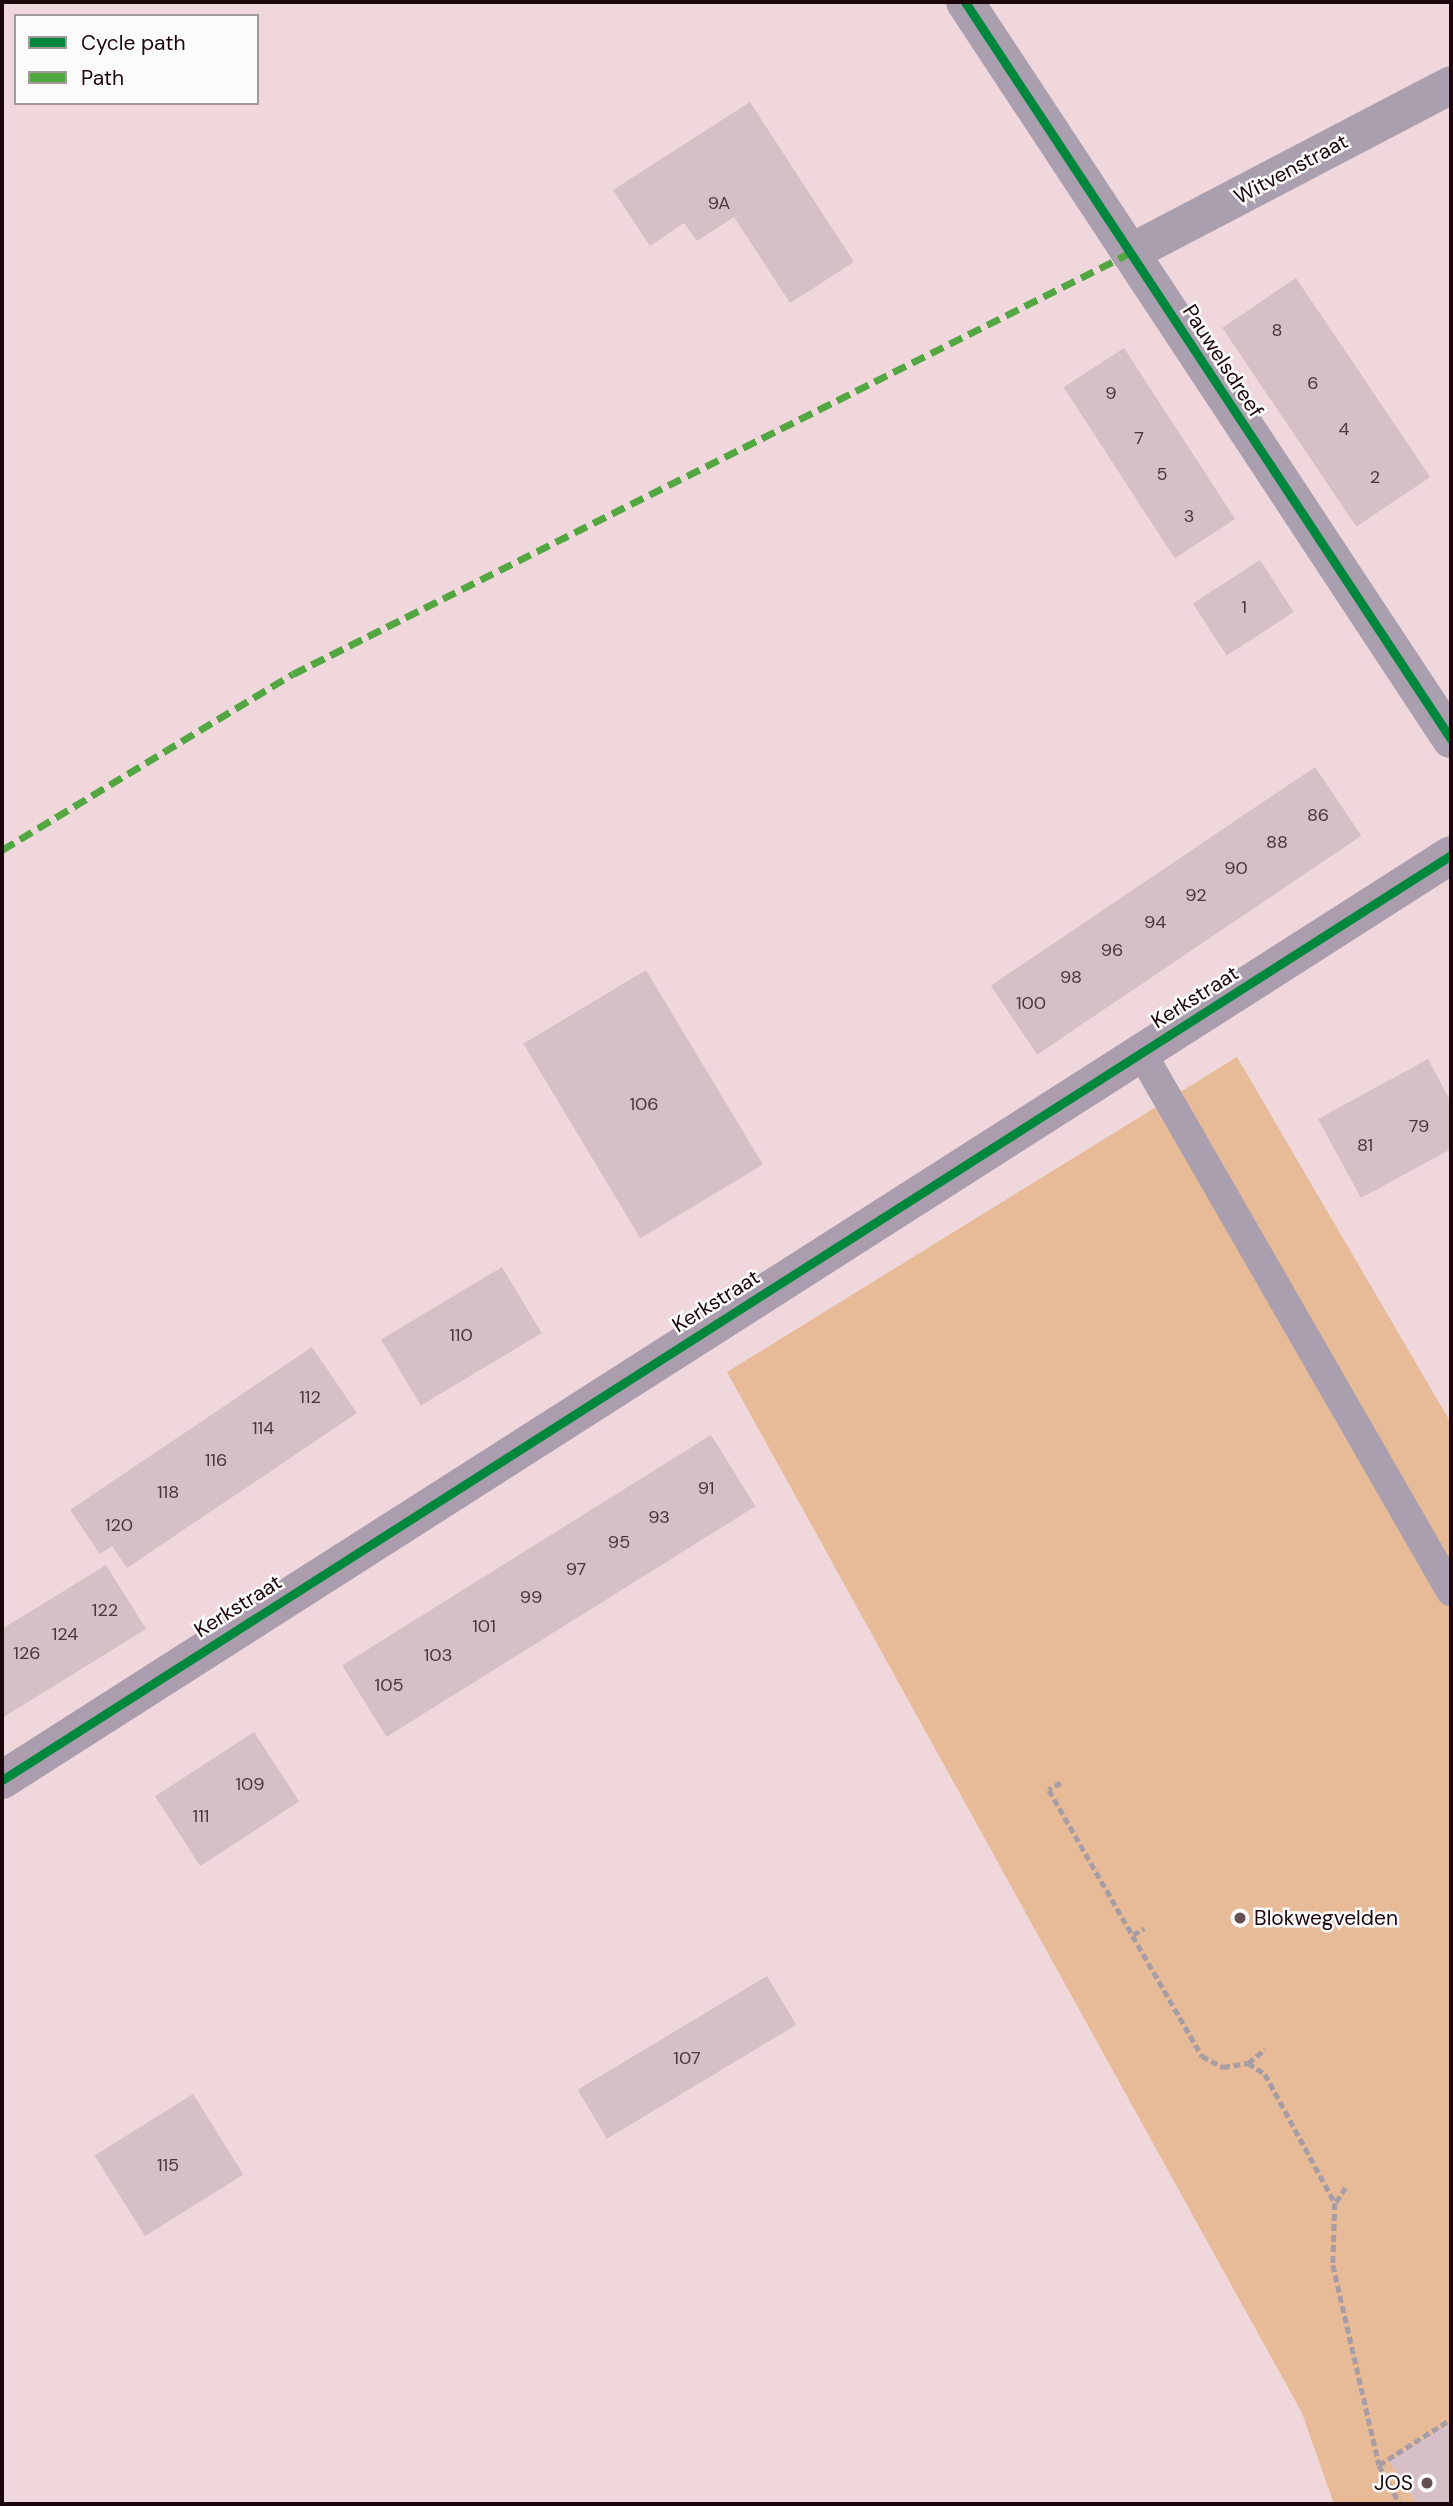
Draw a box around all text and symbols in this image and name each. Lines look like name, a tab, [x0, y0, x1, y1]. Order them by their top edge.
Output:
legend	[14, 14, 259, 105]
text: Cycle path	[81, 29, 186, 57]
text: Path	[81, 64, 124, 92]
street label: Witvenstraat	[1230, 129, 1352, 209]
house number: 9A	[708, 192, 730, 214]
street label: Pauwelsdreef	[1177, 300, 1269, 422]
house number: 8	[1272, 319, 1282, 341]
house number: 6	[1307, 372, 1319, 394]
house number: 9	[1105, 382, 1117, 404]
house number: 4	[1339, 418, 1349, 440]
house number: 7	[1134, 427, 1144, 449]
house number: 5	[1157, 463, 1167, 485]
house number: 2	[1370, 466, 1380, 488]
house number: 3	[1184, 505, 1194, 527]
house number: 1	[1241, 596, 1247, 618]
house number: 86	[1307, 804, 1329, 826]
house number: 88	[1266, 831, 1288, 853]
house number: 90	[1224, 857, 1248, 879]
house number: 92	[1185, 884, 1207, 906]
house number: 94	[1144, 911, 1166, 933]
house number: 96	[1101, 939, 1123, 961]
street label: Kerkstraat	[1147, 960, 1243, 1034]
house number: 98	[1060, 966, 1082, 988]
house number: 100	[1016, 992, 1046, 1014]
house number: 106	[629, 1093, 659, 1115]
house number: 79	[1409, 1115, 1429, 1137]
house number: 81	[1357, 1134, 1373, 1156]
street label: Kerkstraat	[668, 1264, 764, 1338]
house number: 110	[449, 1324, 473, 1346]
house number: 112	[299, 1386, 321, 1408]
house number: 114	[252, 1417, 274, 1439]
house number: 116	[205, 1449, 227, 1471]
house number: 91	[698, 1477, 714, 1499]
house number: 118	[157, 1481, 179, 1503]
house number: 93	[648, 1506, 670, 1528]
house number: 120	[105, 1514, 133, 1536]
house number: 95	[608, 1531, 630, 1553]
house number: 97	[566, 1558, 586, 1580]
street label: Kerkstraat	[190, 1569, 286, 1643]
house number: 99	[520, 1586, 542, 1608]
house number: 122	[92, 1599, 118, 1621]
house number: 101	[472, 1615, 496, 1637]
house number: 124	[52, 1623, 78, 1645]
house number: 126	[13, 1642, 41, 1664]
house number: 103	[424, 1644, 452, 1666]
house number: 105	[375, 1674, 403, 1696]
house number: 109	[235, 1773, 265, 1795]
house number: 111	[193, 1805, 209, 1827]
place label: Blokwegvelden	[1254, 1905, 1398, 1931]
marker: Blokwegvelden	[1232, 1910, 1248, 1926]
house number: 107	[673, 2047, 701, 2069]
house number: 115	[157, 2154, 179, 2176]
place label: JOS	[1374, 2470, 1413, 2496]
marker: JOS	[1419, 2475, 1435, 2491]

